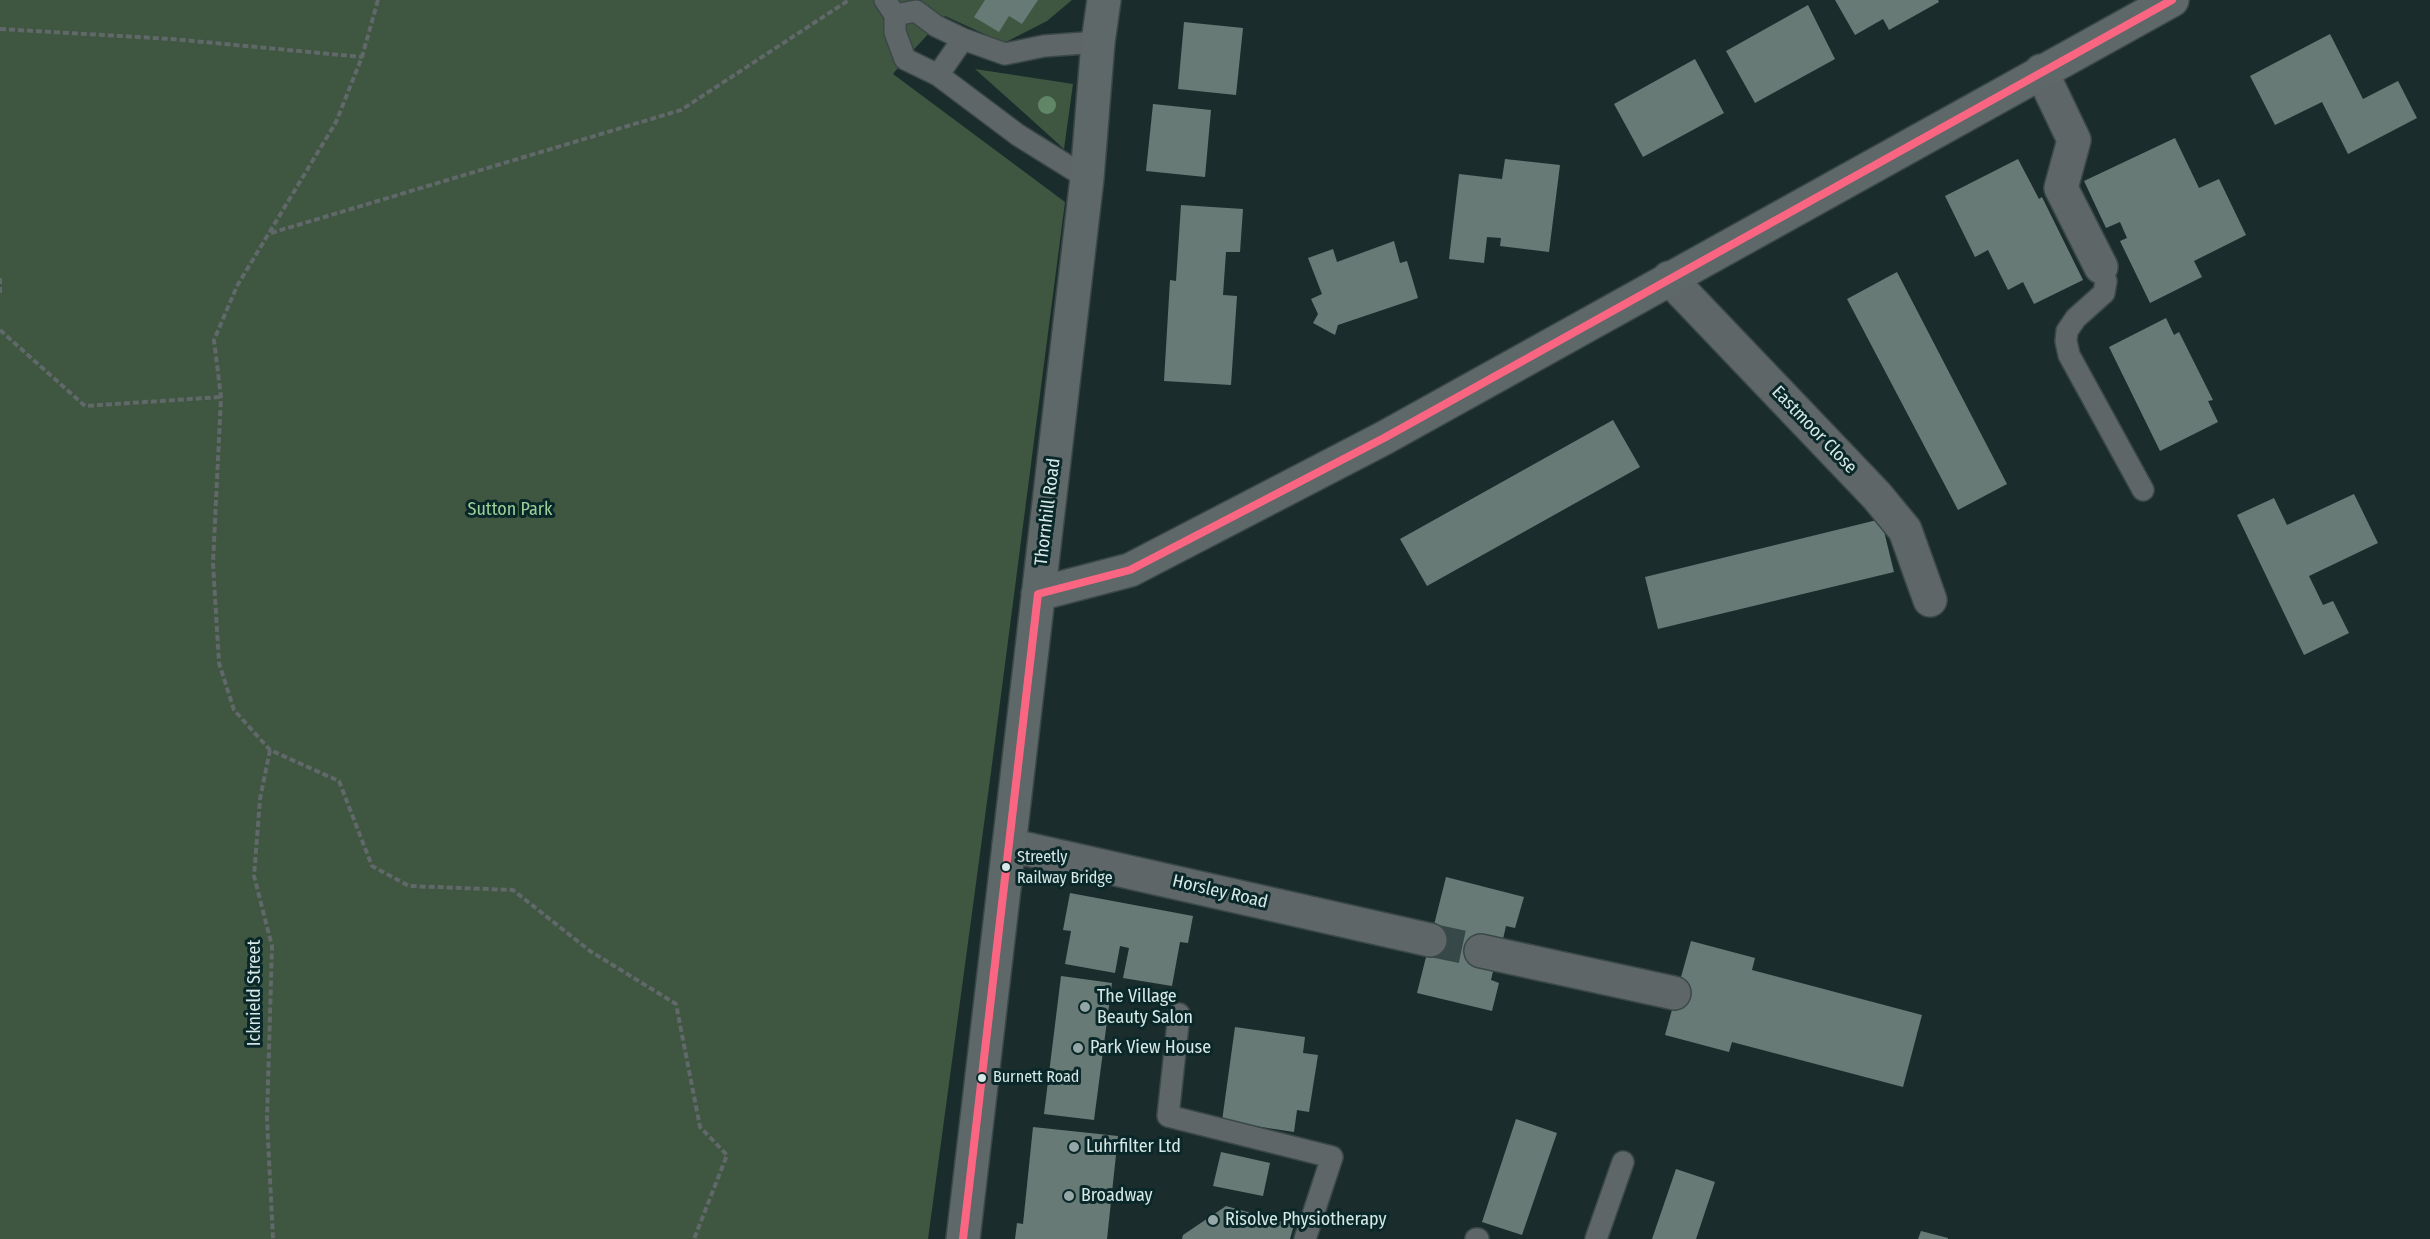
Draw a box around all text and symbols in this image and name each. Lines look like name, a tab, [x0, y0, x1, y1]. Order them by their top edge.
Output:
street label: Eastmoor Close	[1767, 382, 1861, 478]
street label: Thornhill Road	[1031, 457, 1065, 567]
park label: Sutton Park	[468, 499, 552, 521]
place label: Streetly Railway Bridge	[1017, 848, 1113, 886]
marker: Streetly Railway Bridge	[1000, 861, 1012, 873]
street label: Horsley Road	[1170, 871, 1270, 913]
street label: Icknield Street	[244, 940, 266, 1046]
place label: The Village Beauty Salon	[1097, 986, 1193, 1028]
marker: The Village Beauty Salon	[1078, 1000, 1092, 1014]
place label: Park View House	[1090, 1037, 1211, 1059]
marker: Park View House	[1071, 1041, 1085, 1055]
place label: Burnett Road	[993, 1068, 1079, 1088]
marker: Burnett Road	[976, 1072, 988, 1084]
place label: Luhrfilter Ltd	[1086, 1136, 1181, 1158]
marker: Luhrfilter Ltd	[1067, 1140, 1081, 1154]
place label: Broadway	[1081, 1185, 1153, 1207]
marker: Broadway	[1062, 1189, 1076, 1203]
place label: Risolve Physiotherapy	[1225, 1209, 1386, 1231]
marker: Risolve Physiotherapy	[1206, 1213, 1220, 1227]

